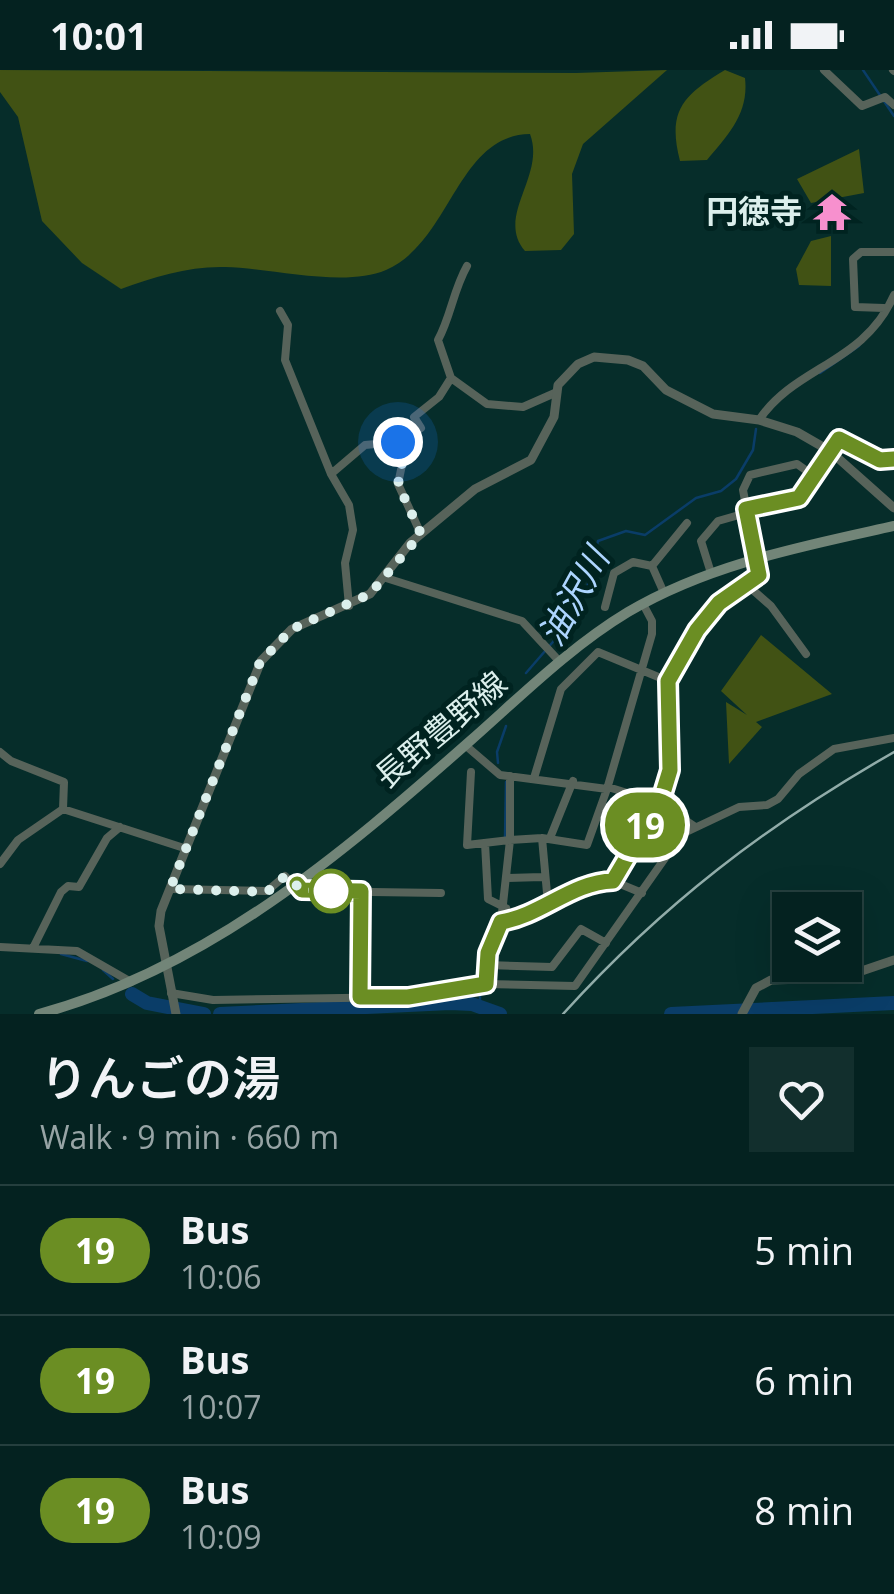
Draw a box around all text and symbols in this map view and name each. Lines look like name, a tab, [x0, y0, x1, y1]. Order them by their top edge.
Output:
text: 10:01	[50, 9, 148, 61]
place label: 円徳寺	[706, 189, 802, 232]
temple icon: 円徳寺	[811, 191, 853, 233]
your location	[373, 417, 423, 467]
water label: 油沢川	[527, 535, 621, 654]
street label: 長野豊野線	[365, 661, 515, 797]
line badge: 19	[600, 792, 690, 858]
text: 19	[625, 802, 665, 849]
unlabelled marker	[310, 870, 352, 912]
map controls	[772, 892, 862, 982]
button: layers	[772, 892, 862, 982]
text: りんごの湯	[40, 1045, 280, 1110]
button: heart	[749, 1047, 854, 1152]
text: Walk · 9 min · 660 m	[40, 1115, 339, 1158]
text: Bus	[180, 1203, 249, 1255]
text: 5 min	[754, 1224, 854, 1276]
text: 19	[75, 1227, 115, 1274]
text: 10:06	[180, 1255, 262, 1298]
text: Bus	[180, 1333, 249, 1385]
text: 6 min	[754, 1354, 854, 1406]
text: 19	[75, 1357, 115, 1404]
text: 10:07	[180, 1385, 262, 1428]
text: Bus	[180, 1463, 249, 1515]
text: 8 min	[754, 1484, 854, 1536]
text: 19	[75, 1487, 115, 1534]
text: 10:09	[180, 1515, 262, 1558]

